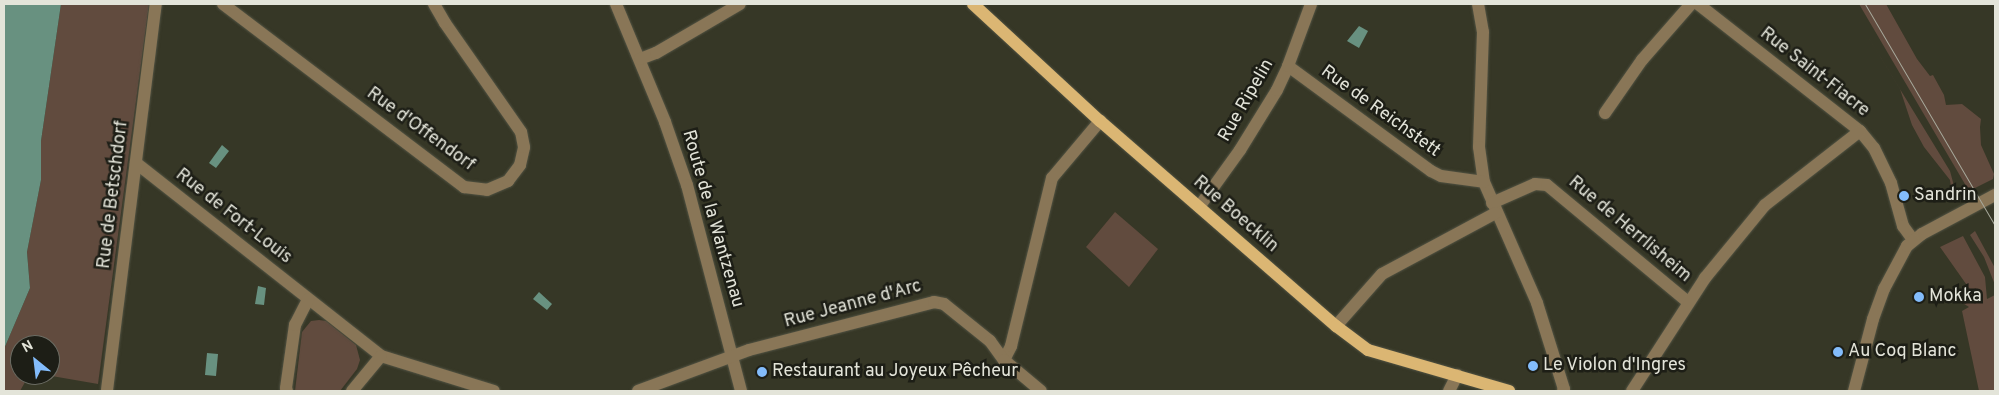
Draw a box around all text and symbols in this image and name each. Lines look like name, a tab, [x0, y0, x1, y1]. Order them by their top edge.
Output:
street label: Rue Saint-Fiacre	[1755, 24, 1873, 122]
street label: Rue Ripelin	[1215, 56, 1279, 146]
street label: Rue de Reichstett	[1316, 61, 1444, 163]
street label: Rue d'Offendorf	[362, 84, 478, 176]
street label: Rue de Betschdorf	[94, 120, 134, 270]
street label: Route de la Wantzenau	[676, 128, 748, 310]
street label: Rue de Fort-Louis	[170, 165, 296, 269]
street label: Rue Boecklin	[1188, 172, 1282, 258]
street label: Rue de Herrlisheim	[1563, 172, 1695, 288]
place label: Sandrin	[1914, 185, 1977, 207]
marker: Sandrin	[1898, 190, 1910, 202]
street label: Rue Jeanne d'Arc	[782, 276, 924, 334]
place label: Mokka	[1929, 286, 1982, 308]
marker: Mokka	[1913, 291, 1925, 303]
north arrow	[10, 335, 60, 385]
text: N	[19, 337, 36, 357]
place label: Au Coq Blanc	[1848, 341, 1957, 363]
marker: Au Coq Blanc	[1832, 346, 1844, 358]
place label: Le Violon d'Ingres	[1543, 355, 1687, 377]
marker: Le Violon d'Ingres	[1527, 360, 1539, 372]
place label: Restaurant au Joyeux Pêcheur	[772, 361, 1018, 383]
marker: Restaurant au Joyeux Pêcheur	[756, 366, 768, 378]

